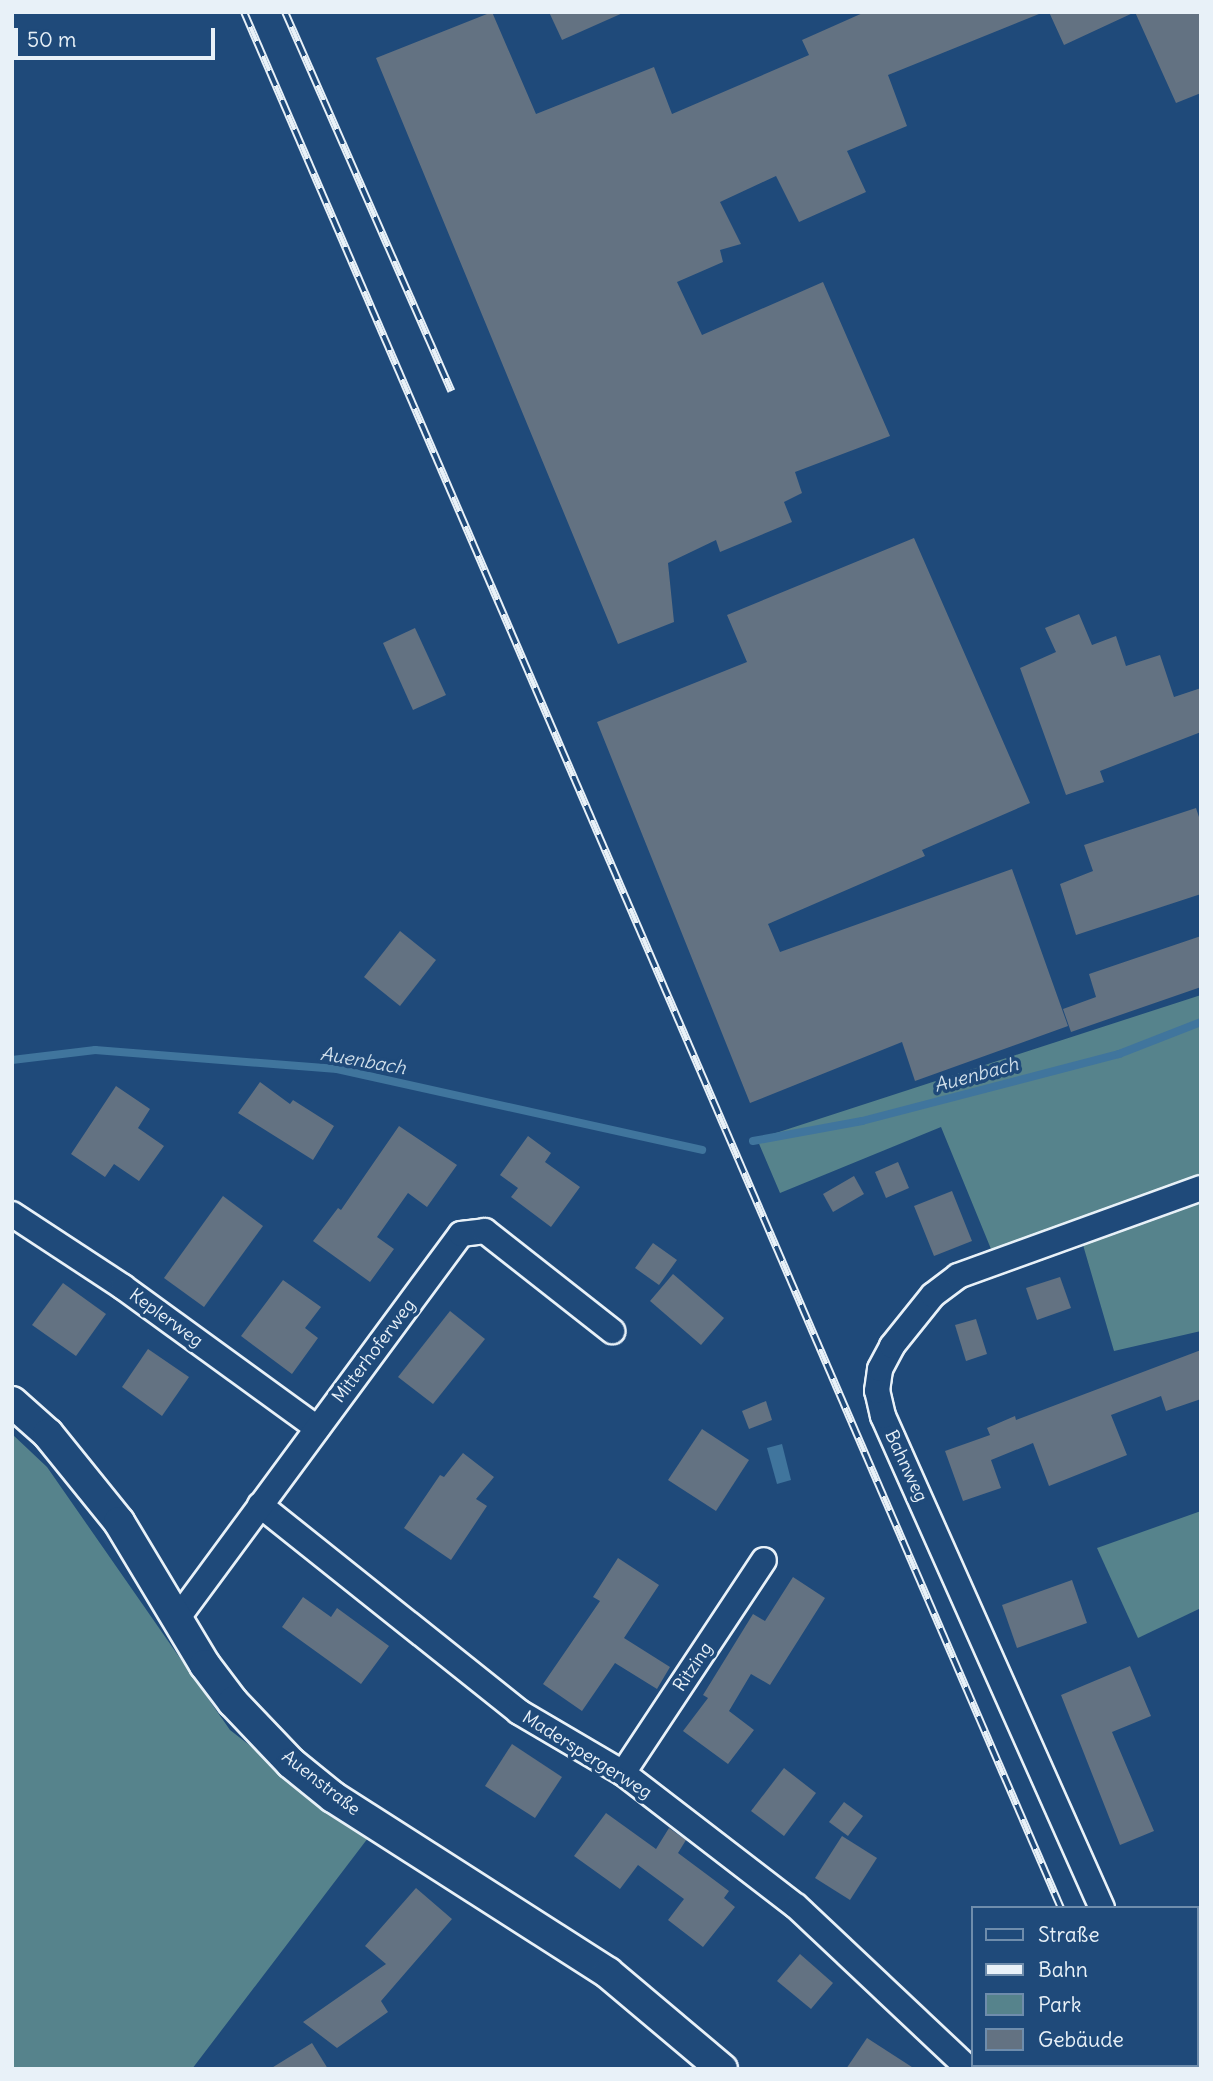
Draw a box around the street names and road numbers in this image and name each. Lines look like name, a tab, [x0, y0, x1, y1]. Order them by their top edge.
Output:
street label: Keplerweg	[125, 1284, 207, 1352]
street label: Mitterhoferweg	[328, 1295, 420, 1407]
street label: Bahnweg	[880, 1427, 932, 1505]
street label: Ritzing	[669, 1638, 717, 1696]
street label: Maderspergerweg	[518, 1706, 656, 1804]
street label: Auenstraße	[278, 1746, 364, 1820]

